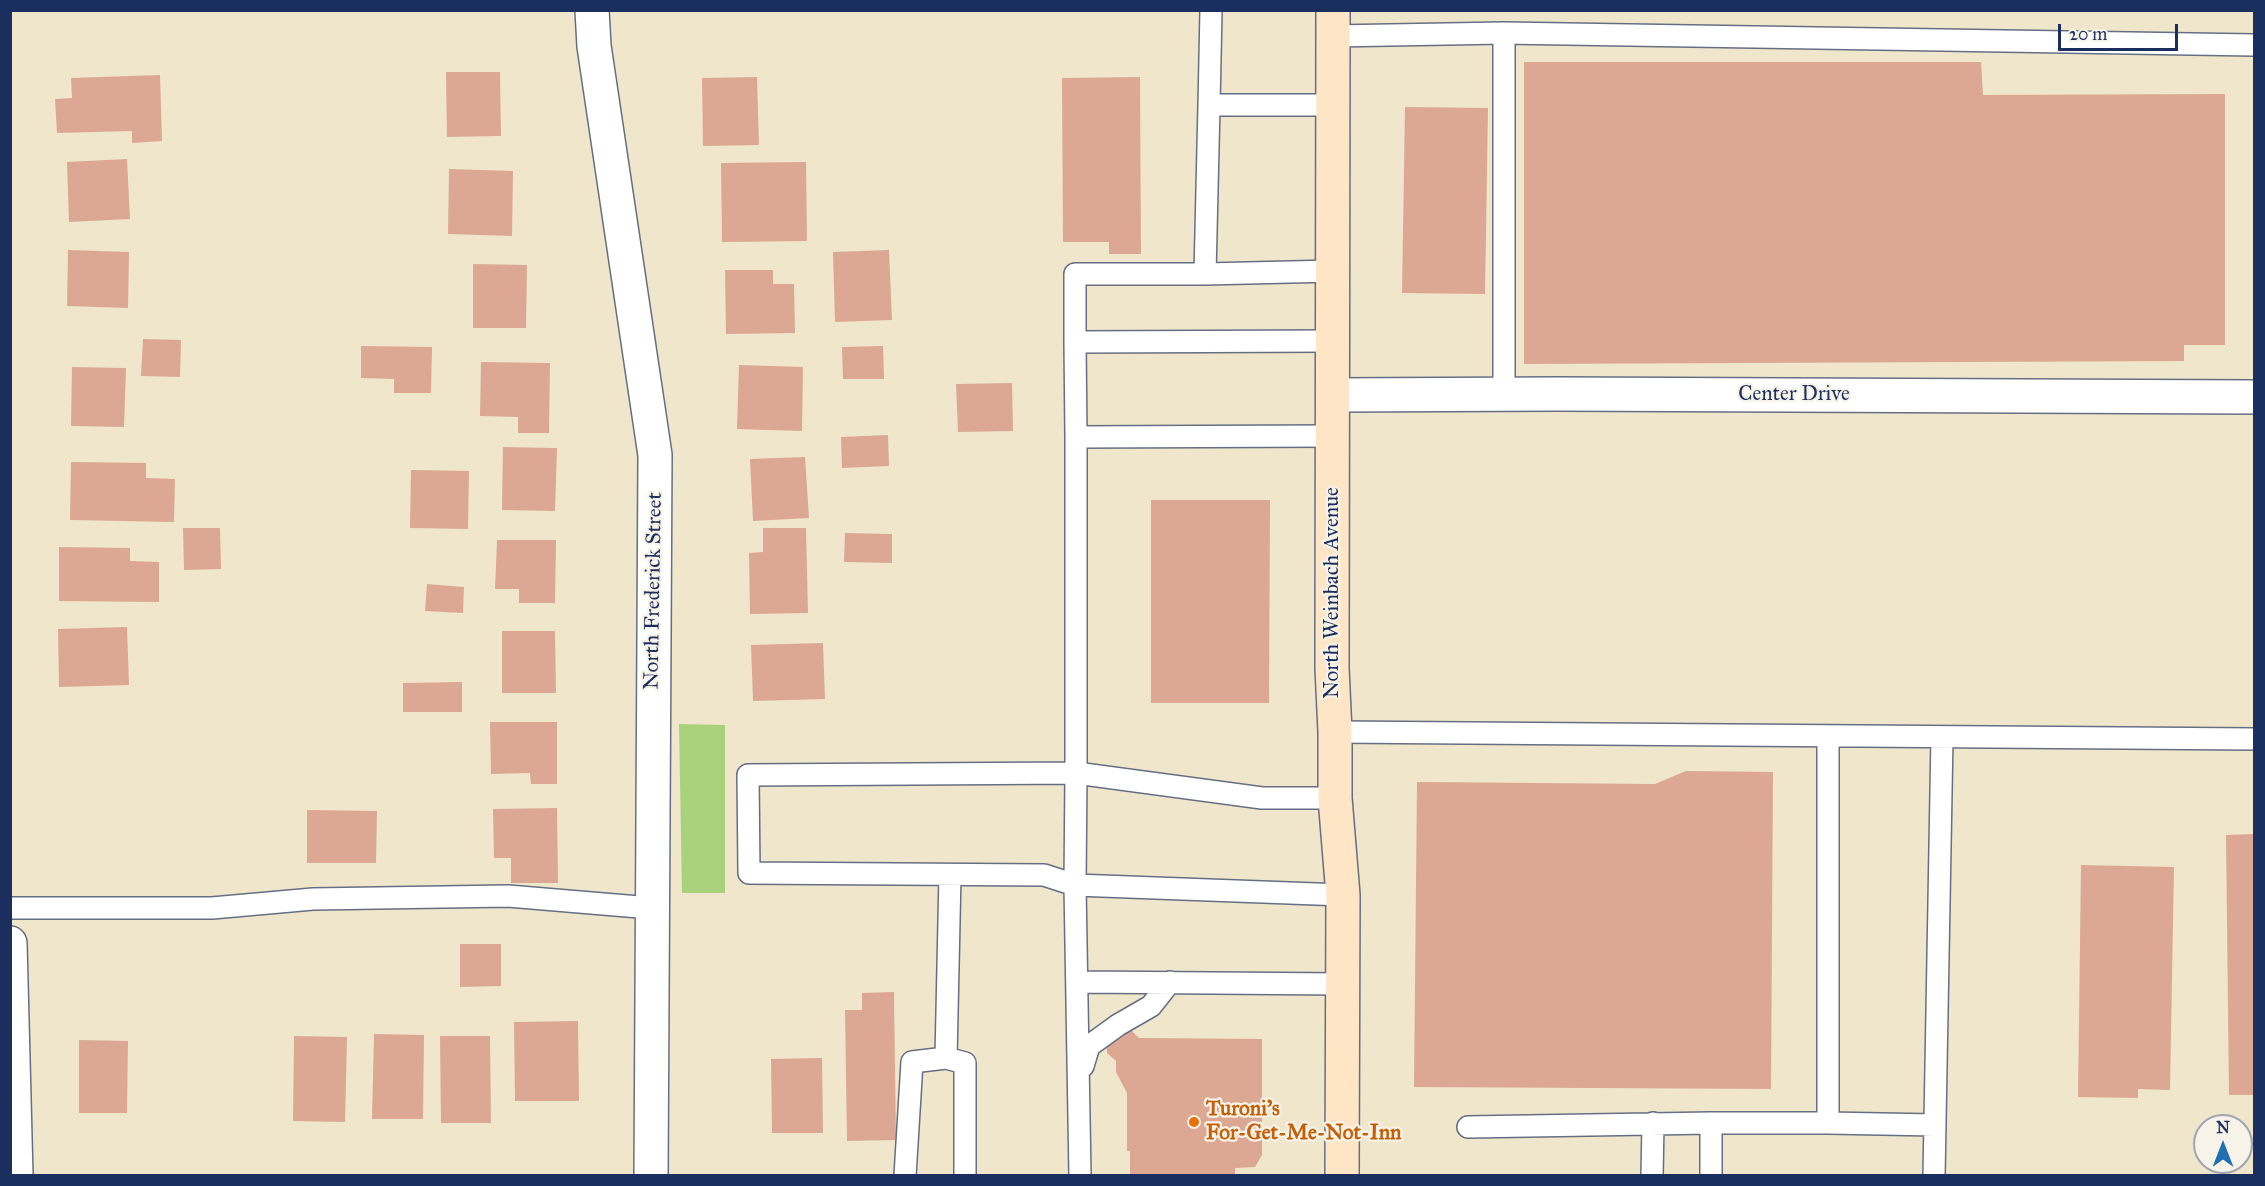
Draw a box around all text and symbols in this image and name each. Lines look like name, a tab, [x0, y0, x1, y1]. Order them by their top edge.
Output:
scale bar	[2061, 12, 2181, 50]
text: 20 m	[2069, 23, 2107, 45]
street label: Center Drive	[1738, 382, 1850, 408]
street label: North Weinbach Avenue	[1320, 487, 1346, 699]
street label: North Frederick Street	[640, 492, 668, 690]
place label: Turoni's For-Get-Me-Not-Inn	[1206, 1097, 1401, 1147]
north arrow	[2193, 1114, 2253, 1174]
marker: Turoni's For-Get-Me-Not-Inn	[1187, 1115, 1201, 1129]
text: N	[2216, 1118, 2230, 1137]

